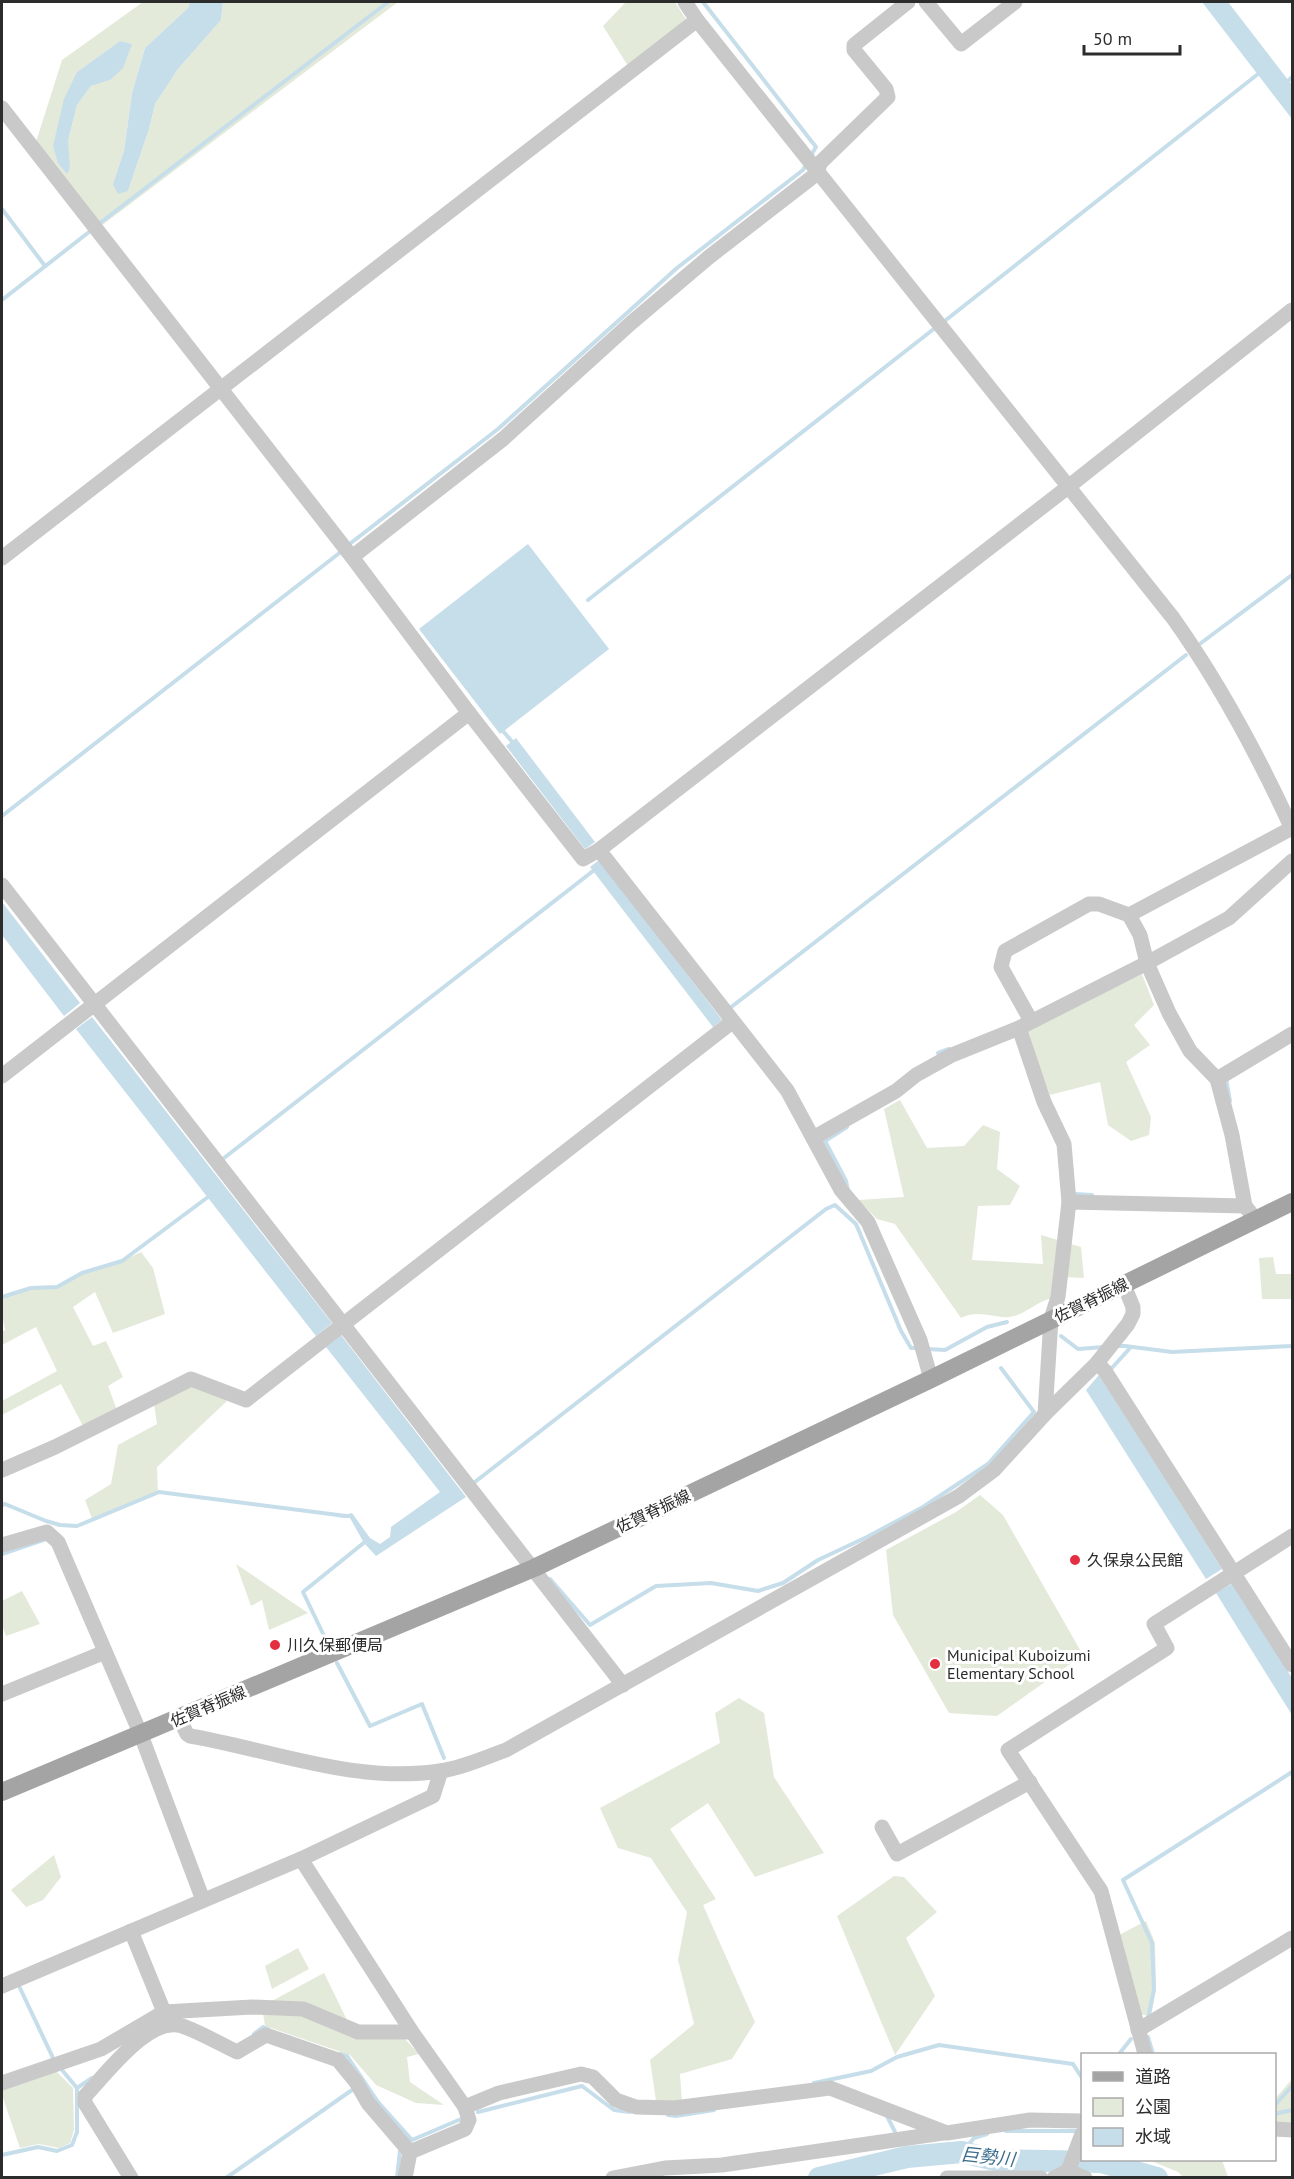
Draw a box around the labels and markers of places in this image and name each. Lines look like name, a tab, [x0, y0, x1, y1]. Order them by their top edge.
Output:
place label: 久保泉公民館	[1087, 1550, 1183, 1570]
marker: 久保泉公民館	[1068, 1553, 1082, 1567]
place label: 川久保郵便局	[287, 1635, 383, 1655]
marker: 川久保郵便局	[268, 1638, 282, 1652]
place label: Municipal Kuboizumi Elementary School	[947, 1645, 1091, 1683]
marker: Municipal Kuboizumi Elementary School	[928, 1657, 942, 1671]

